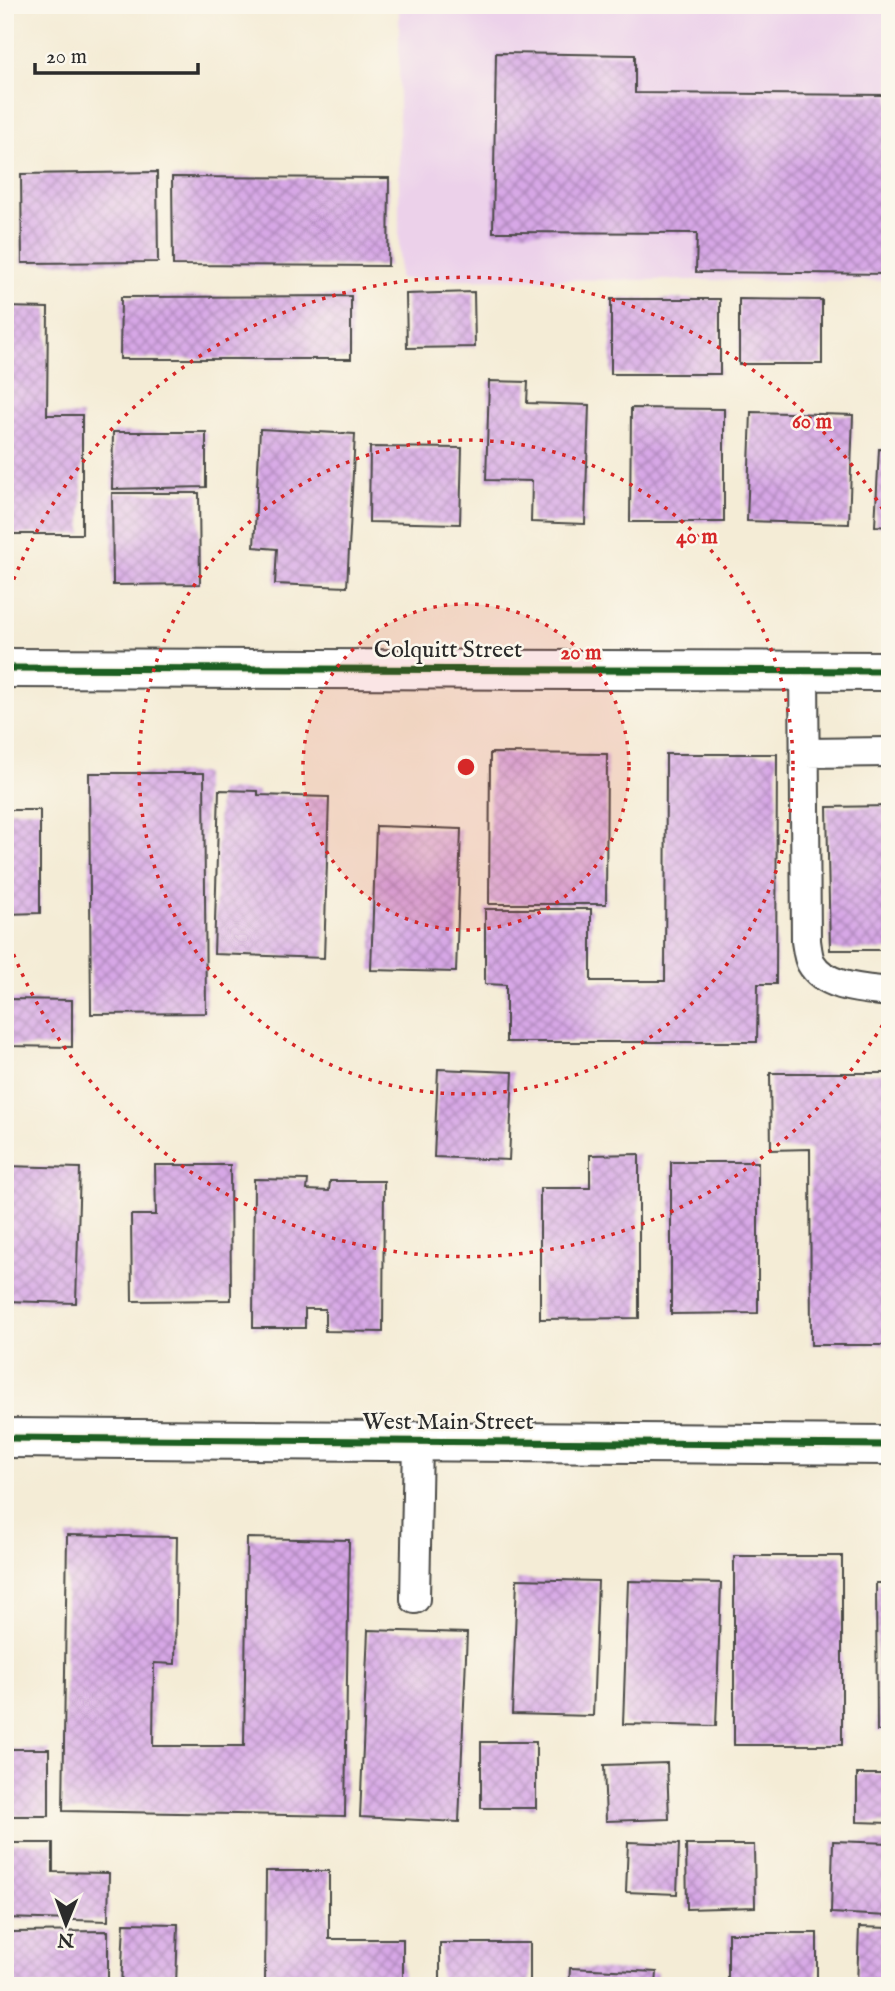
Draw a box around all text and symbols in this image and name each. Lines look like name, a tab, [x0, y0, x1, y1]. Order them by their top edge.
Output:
scale bar	[35, 32, 198, 76]
text: 20 m	[46, 44, 87, 71]
text: 60 m	[792, 409, 833, 436]
text: 40 m	[676, 524, 718, 551]
street label: Colquitt Street	[374, 635, 522, 666]
text: 20 m	[561, 640, 602, 667]
centre of rings	[454, 755, 478, 779]
street label: West Main Street	[362, 1407, 534, 1438]
north arrow	[32, 1890, 102, 1960]
text: N	[57, 1927, 75, 1951]

